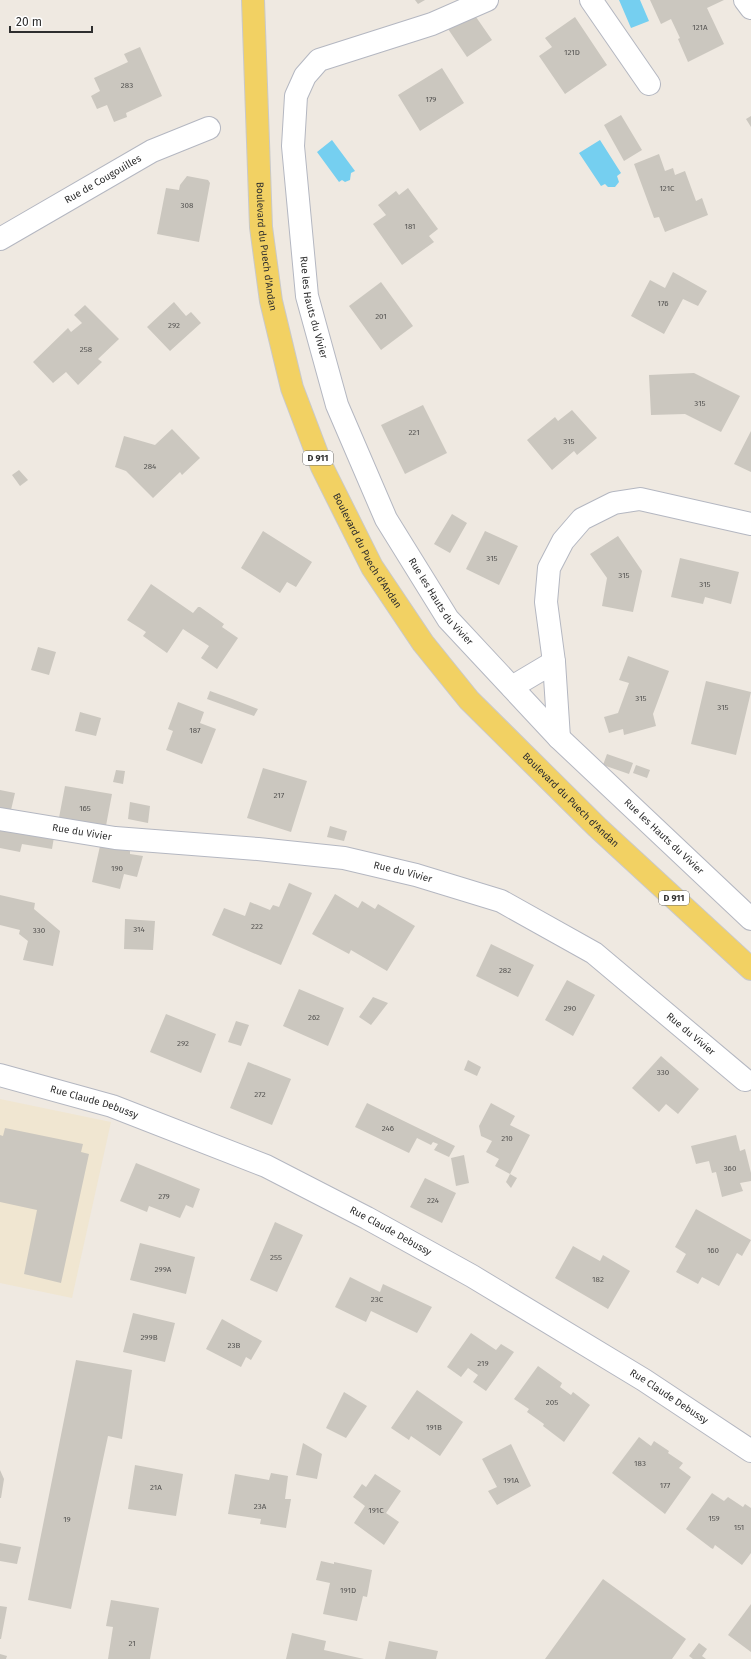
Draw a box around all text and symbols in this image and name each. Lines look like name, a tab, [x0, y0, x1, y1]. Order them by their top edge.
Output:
scale bar	[10, 8, 92, 34]
text: 20 m	[16, 15, 42, 29]
house number: 121A	[692, 23, 708, 32]
house number: 121D	[564, 48, 580, 57]
house number: 283	[121, 81, 133, 90]
house number: 179	[425, 95, 437, 104]
street label: Rue de Cougouilles	[62, 152, 144, 206]
street label: Boulevard du Puech d'Andan	[253, 182, 279, 312]
house number: 121C	[659, 184, 675, 193]
house number: 308	[181, 201, 194, 210]
house number: 181	[404, 222, 416, 231]
street label: Rue les Hauts du Vivier	[297, 256, 330, 360]
house number: 176	[657, 299, 669, 308]
house number: 201	[375, 312, 387, 321]
house number: 292	[168, 321, 180, 330]
house number: 258	[80, 345, 93, 354]
house number: 315	[694, 399, 706, 408]
house number: 221	[408, 428, 420, 437]
house number: 315	[563, 437, 575, 446]
road number: D 911	[303, 451, 333, 465]
house number: 284	[144, 462, 157, 471]
street label: Boulevard du Puech d'Andan	[330, 491, 404, 610]
house number: 315	[486, 554, 498, 563]
street label: Rue les Hauts du Vivier	[406, 556, 476, 648]
house number: 315	[618, 571, 630, 580]
house number: 315	[699, 580, 711, 589]
house number: 315	[635, 694, 647, 703]
house number: 315	[717, 703, 729, 712]
house number: 187	[189, 726, 201, 735]
street label: Boulevard du Puech d'Andan	[520, 750, 621, 850]
house number: 217	[274, 791, 285, 800]
street label: Rue les Hauts du Vivier	[622, 796, 706, 877]
house number: 165	[79, 804, 91, 813]
street label: Rue du Vivier	[51, 822, 113, 843]
street label: Rue du Vivier	[372, 859, 434, 886]
house number: 190	[111, 864, 124, 873]
road number: D 911	[659, 891, 689, 905]
house number: 222	[251, 922, 263, 931]
house number: 314	[133, 925, 145, 934]
house number: 330	[33, 926, 46, 935]
house number: 282	[499, 966, 511, 975]
house number: 290	[564, 1004, 577, 1013]
street label: Rue du Vivier	[664, 1010, 717, 1058]
house number: 262	[308, 1013, 320, 1022]
house number: 292	[177, 1039, 189, 1048]
house number: 330	[657, 1068, 670, 1077]
street label: Rue Claude Debussy	[49, 1083, 140, 1122]
house number: 272	[254, 1090, 266, 1099]
house number: 246	[382, 1124, 394, 1133]
house number: 210	[501, 1134, 513, 1143]
house number: 360	[724, 1164, 737, 1173]
house number: 279	[158, 1192, 170, 1201]
house number: 224	[427, 1196, 440, 1205]
street label: Rue Claude Debussy	[348, 1204, 434, 1258]
house number: 160	[707, 1246, 720, 1255]
house number: 255	[270, 1253, 282, 1262]
house number: 299A	[155, 1265, 172, 1274]
house number: 182	[592, 1275, 604, 1284]
house number: 23C	[371, 1295, 384, 1304]
house number: 299B	[140, 1333, 158, 1342]
house number: 23B	[228, 1341, 241, 1350]
house number: 219	[477, 1359, 489, 1368]
street label: Rue Claude Debussy	[627, 1367, 710, 1427]
house number: 205	[546, 1398, 558, 1407]
house number: 191B	[426, 1423, 442, 1432]
house number: 183	[634, 1459, 646, 1468]
house number: 191A	[503, 1476, 519, 1485]
house number: 177	[660, 1481, 671, 1490]
house number: 21A	[150, 1483, 162, 1492]
house number: 23A	[254, 1502, 267, 1511]
house number: 191C	[368, 1506, 384, 1515]
house number: 159	[708, 1514, 720, 1523]
house number: 19	[63, 1515, 71, 1524]
house number: 151	[734, 1523, 744, 1532]
house number: 191D	[340, 1586, 356, 1595]
house number: 21	[128, 1639, 136, 1648]

